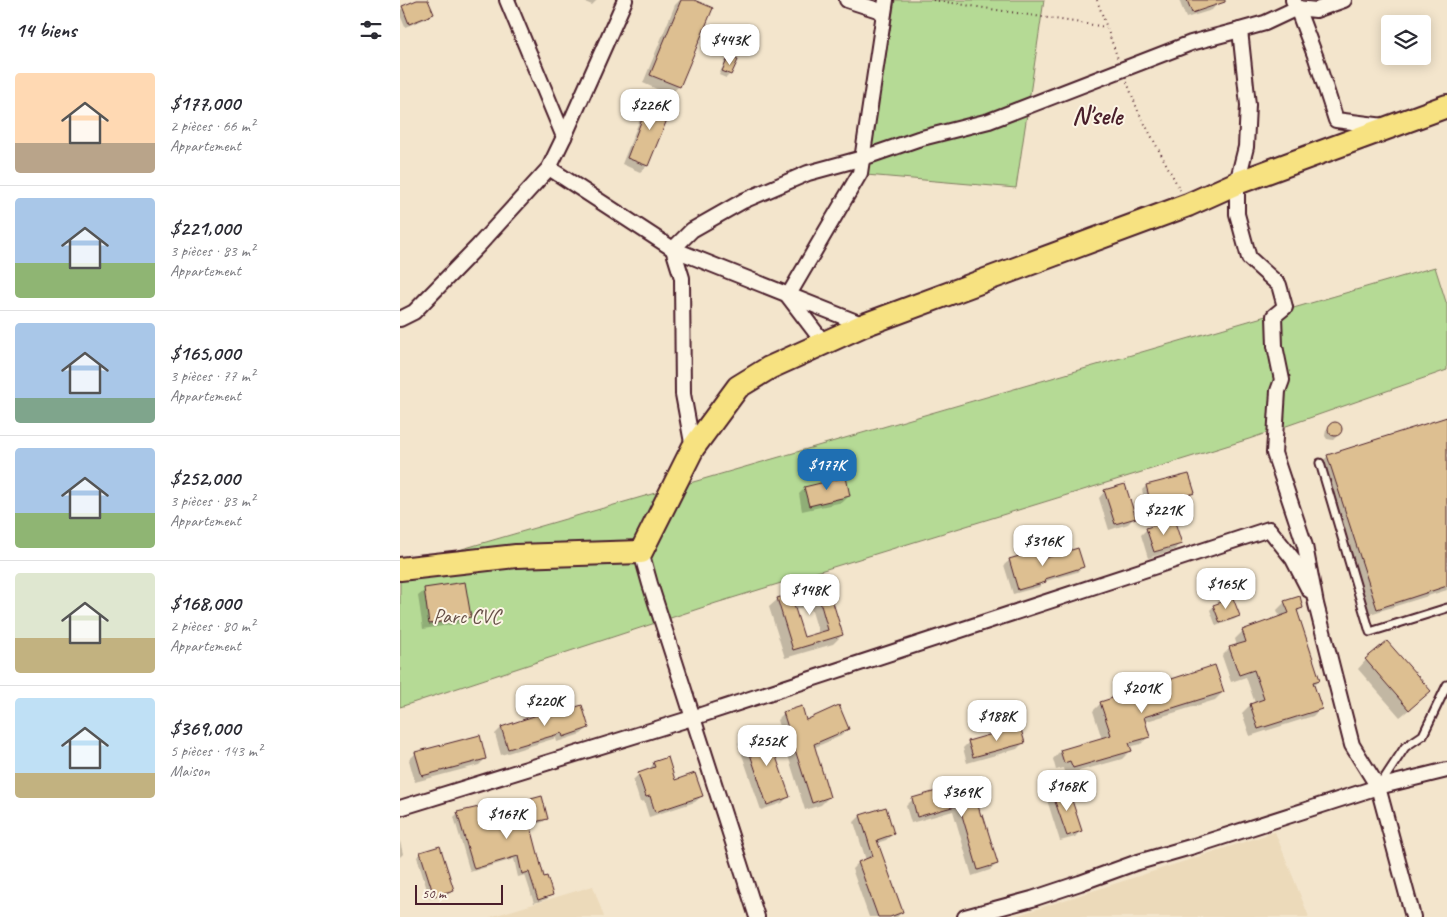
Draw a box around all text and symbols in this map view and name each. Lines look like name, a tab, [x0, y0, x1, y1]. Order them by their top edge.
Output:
map controls	[1381, 15, 1431, 65]
button: layers	[1381, 15, 1431, 65]
icon: filters	[357, 16, 385, 44]
text: 14 biens	[15, 17, 76, 43]
pin: $443K	[695, 23, 765, 66]
text: $443K	[712, 30, 748, 50]
pin: $226K	[615, 88, 685, 131]
text: $177,000	[170, 90, 240, 116]
icon: home	[55, 93, 115, 153]
text: $226K	[631, 95, 669, 115]
district label: N'sele	[1072, 99, 1124, 132]
text: 2 pièces · 66 m²	[170, 116, 255, 136]
text: Appartement	[170, 136, 241, 156]
text: $221,000	[170, 215, 240, 241]
icon: home	[55, 218, 115, 278]
text: 3 pièces · 83 m²	[170, 241, 255, 261]
text: Appartement	[170, 261, 241, 281]
text: $165,000	[170, 340, 240, 366]
icon: home	[55, 343, 115, 403]
text: 3 pièces · 77 m²	[170, 366, 255, 386]
text: Appartement	[170, 386, 241, 406]
pin: $177K	[792, 448, 862, 491]
text: $177K	[809, 455, 845, 475]
text: $252,000	[170, 465, 240, 491]
icon: home	[55, 468, 115, 528]
text: 3 pièces · 83 m²	[170, 491, 255, 511]
pin: $221K	[1129, 494, 1199, 536]
text: $221K	[1146, 500, 1182, 520]
text: Appartement	[170, 511, 241, 531]
pin: $316K	[1008, 524, 1078, 567]
text: $316K	[1024, 531, 1062, 551]
pin: $165K	[1191, 568, 1261, 610]
pin: $148K	[775, 574, 845, 616]
text: $165K	[1207, 574, 1245, 594]
text: $148K	[792, 580, 828, 600]
text: $168,000	[170, 590, 241, 616]
icon: home	[55, 593, 115, 653]
park label: Parc CVC	[433, 603, 503, 629]
text: 2 pièces · 80 m²	[170, 616, 255, 636]
text: Appartement	[170, 636, 241, 656]
pin: $201K	[1107, 672, 1177, 714]
text: $201K	[1124, 678, 1160, 698]
pin: $220K	[510, 684, 580, 727]
text: $220K	[527, 691, 563, 711]
pin: $188K	[962, 700, 1032, 742]
text: $188K	[979, 706, 1015, 726]
text: $369,000	[170, 715, 241, 741]
icon: home	[55, 718, 115, 778]
pin: $252K	[732, 724, 802, 767]
text: $252K	[749, 731, 785, 751]
text: 5 pièces · 143 m²	[170, 741, 262, 761]
text: Maison	[170, 761, 210, 781]
pin: $168K	[1032, 770, 1102, 812]
pin: $369K	[927, 776, 997, 818]
text: $168K	[1048, 776, 1086, 796]
text: $369K	[943, 782, 981, 802]
pin: $167K	[472, 798, 542, 840]
text: $167K	[488, 804, 526, 824]
scale bar	[415, 882, 502, 905]
text: 50 m	[422, 885, 446, 902]

